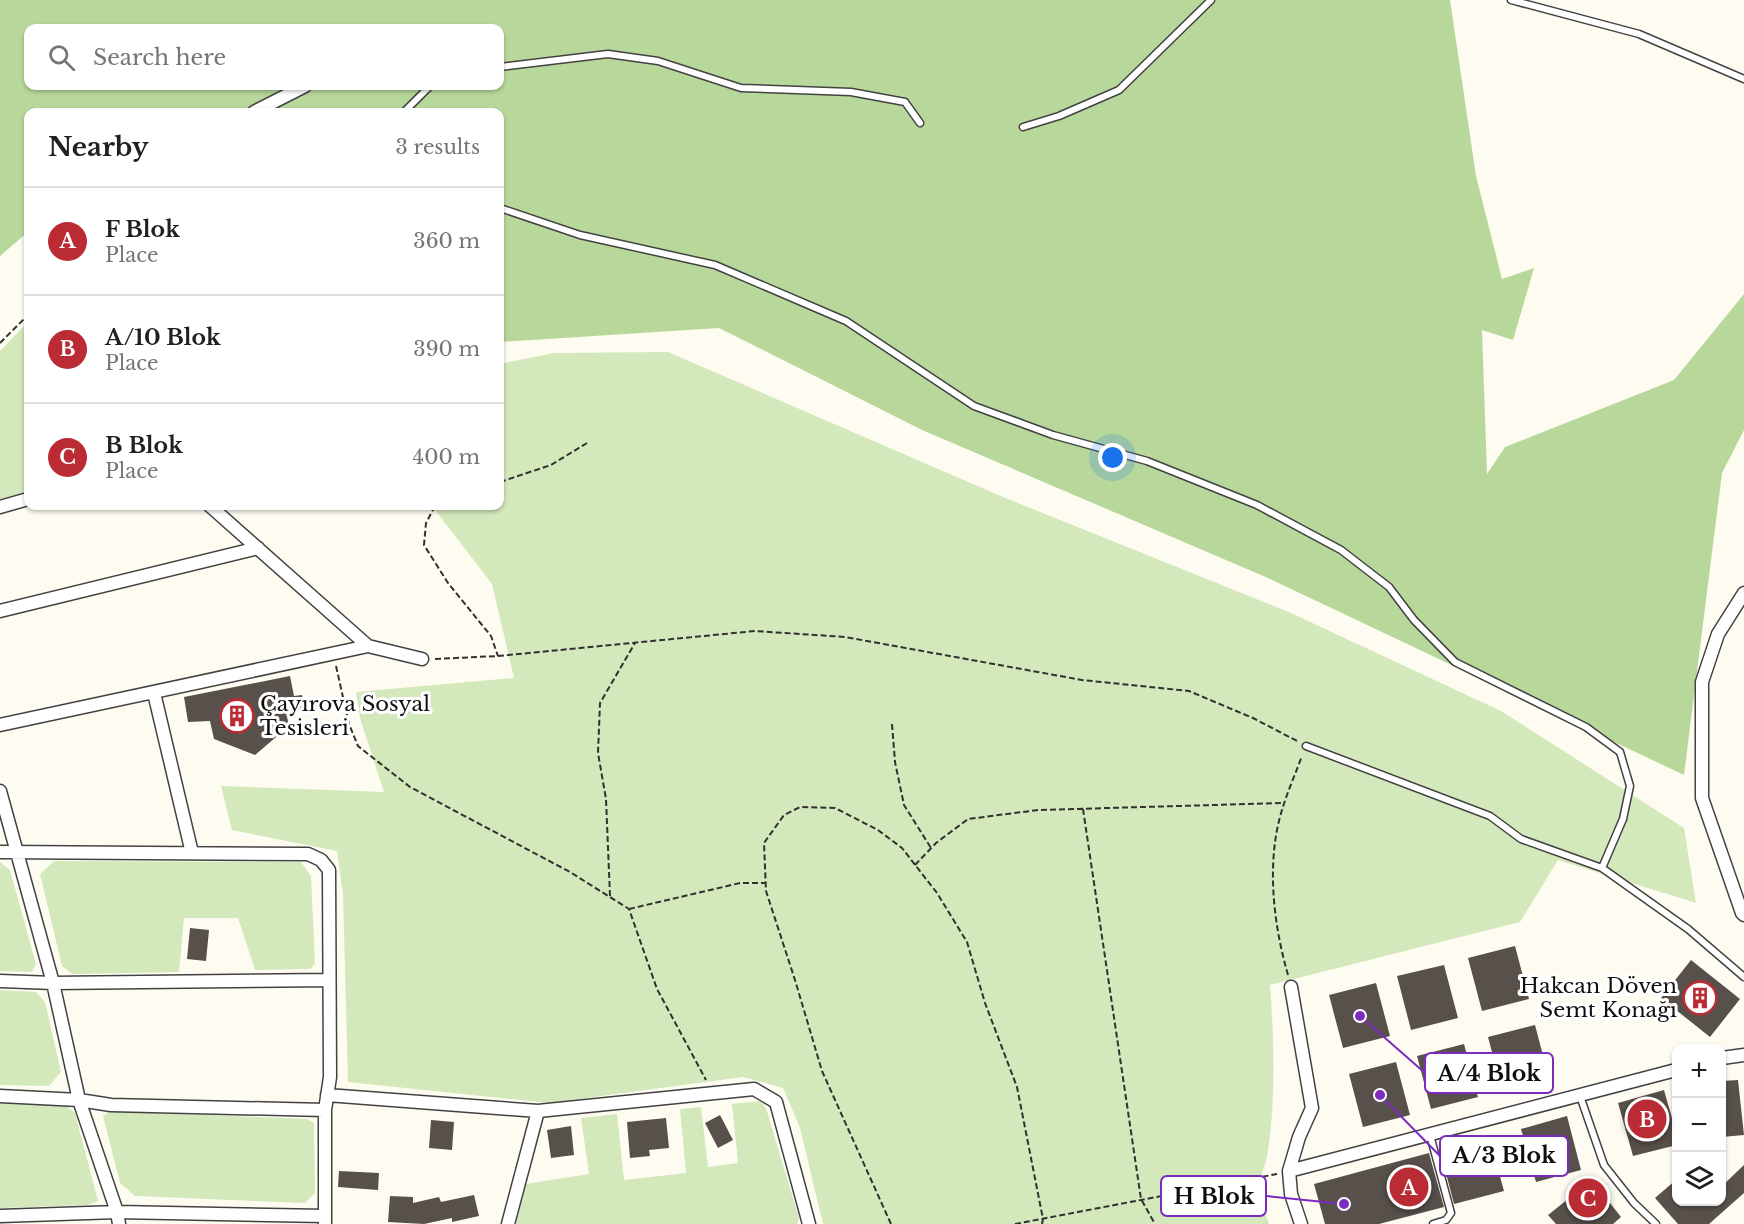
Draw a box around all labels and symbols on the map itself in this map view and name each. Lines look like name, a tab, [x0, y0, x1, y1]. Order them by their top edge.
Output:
your location	[1098, 443, 1127, 472]
place label: Çayırova Sosyal Tesisleri	[260, 691, 430, 741]
building icon: Çayırova Sosyal Tesisleri	[219, 698, 255, 734]
place label: Hakcan Döven Semt Konağı	[1520, 973, 1677, 1023]
building icon: Hakcan Döven Semt Konağı	[1682, 980, 1718, 1016]
callout: A/4 Blok	[1425, 1053, 1553, 1093]
text: A/4 Blok	[1436, 1060, 1541, 1087]
pin: B	[1628, 1096, 1666, 1142]
callout: A/3 Blok	[1440, 1136, 1568, 1176]
text: A/3 Blok	[1451, 1142, 1556, 1169]
pin: A	[1390, 1164, 1428, 1210]
callout: H Blok	[1161, 1176, 1266, 1216]
pin: C	[1568, 1176, 1608, 1220]
text: H Blok	[1173, 1183, 1255, 1210]

